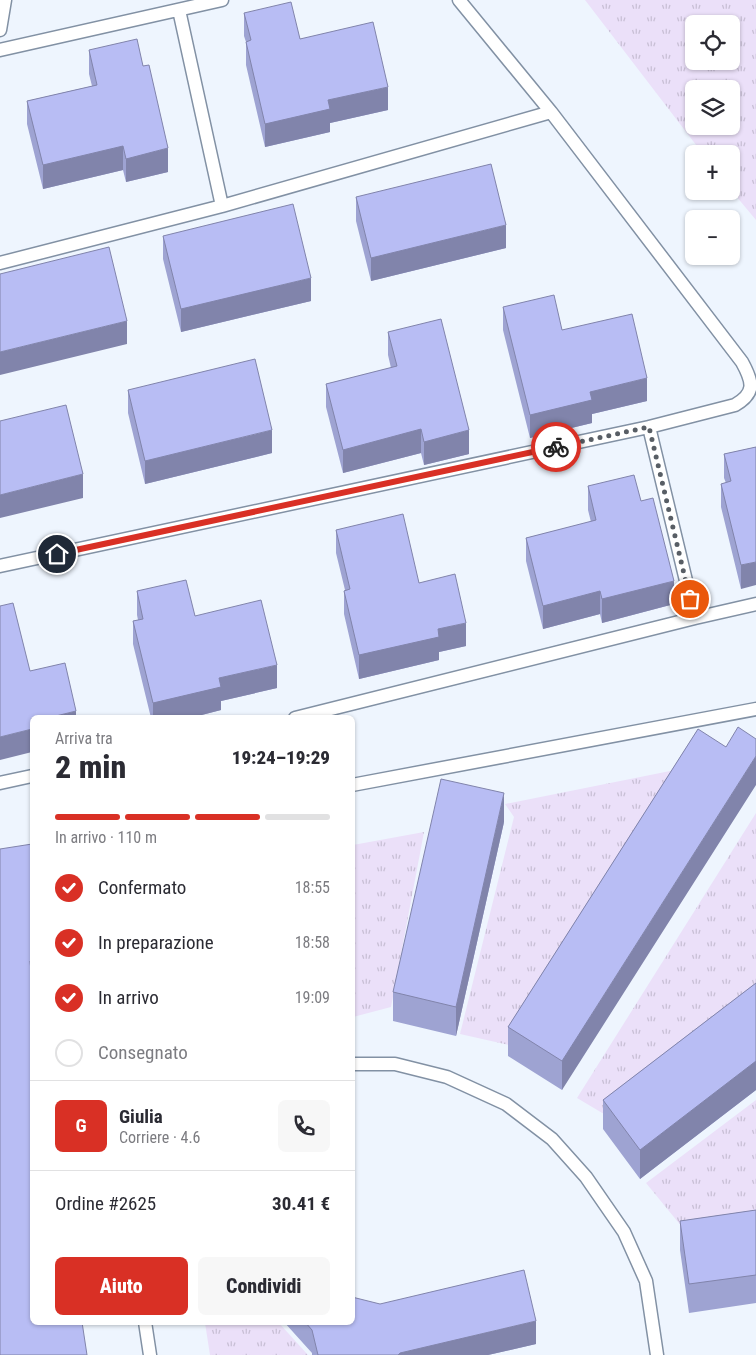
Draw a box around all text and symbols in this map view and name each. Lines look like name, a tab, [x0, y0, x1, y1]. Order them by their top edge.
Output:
map controls	[685, 15, 740, 265]
button: locate	[685, 15, 740, 70]
button: layers	[685, 80, 740, 135]
button: +	[685, 145, 740, 200]
button: −	[685, 210, 740, 265]
courier	[531, 422, 581, 472]
icon: bike	[542, 433, 570, 461]
pin	[36, 533, 78, 575]
icon: home	[43, 540, 71, 568]
pin	[669, 578, 711, 620]
icon: bag	[676, 585, 704, 613]
text: Arriva tra	[55, 729, 113, 748]
text: 19:24–19:29	[232, 746, 330, 769]
text: 2 min	[55, 748, 126, 786]
text: In arrivo · 110 m	[55, 828, 157, 847]
icon: check	[55, 874, 83, 902]
text: Confermato	[98, 876, 186, 899]
text: 18:55	[295, 878, 330, 897]
icon: check	[55, 929, 83, 957]
text: In preparazione	[98, 931, 214, 954]
text: 18:58	[295, 933, 330, 952]
icon: check	[55, 984, 83, 1012]
text: In arrivo	[98, 986, 159, 1009]
text: 19:09	[295, 988, 330, 1007]
text: Consegnato	[98, 1041, 188, 1064]
button: phone	[278, 1100, 330, 1152]
text: Giulia	[119, 1105, 163, 1128]
text: G	[75, 1114, 87, 1137]
text: Corriere · 4.6	[119, 1128, 201, 1147]
text: Ordine #2625	[55, 1192, 156, 1215]
text: 30.41 €	[272, 1192, 330, 1215]
button: Aiuto	[55, 1257, 188, 1315]
button: Condividi	[198, 1257, 330, 1315]

